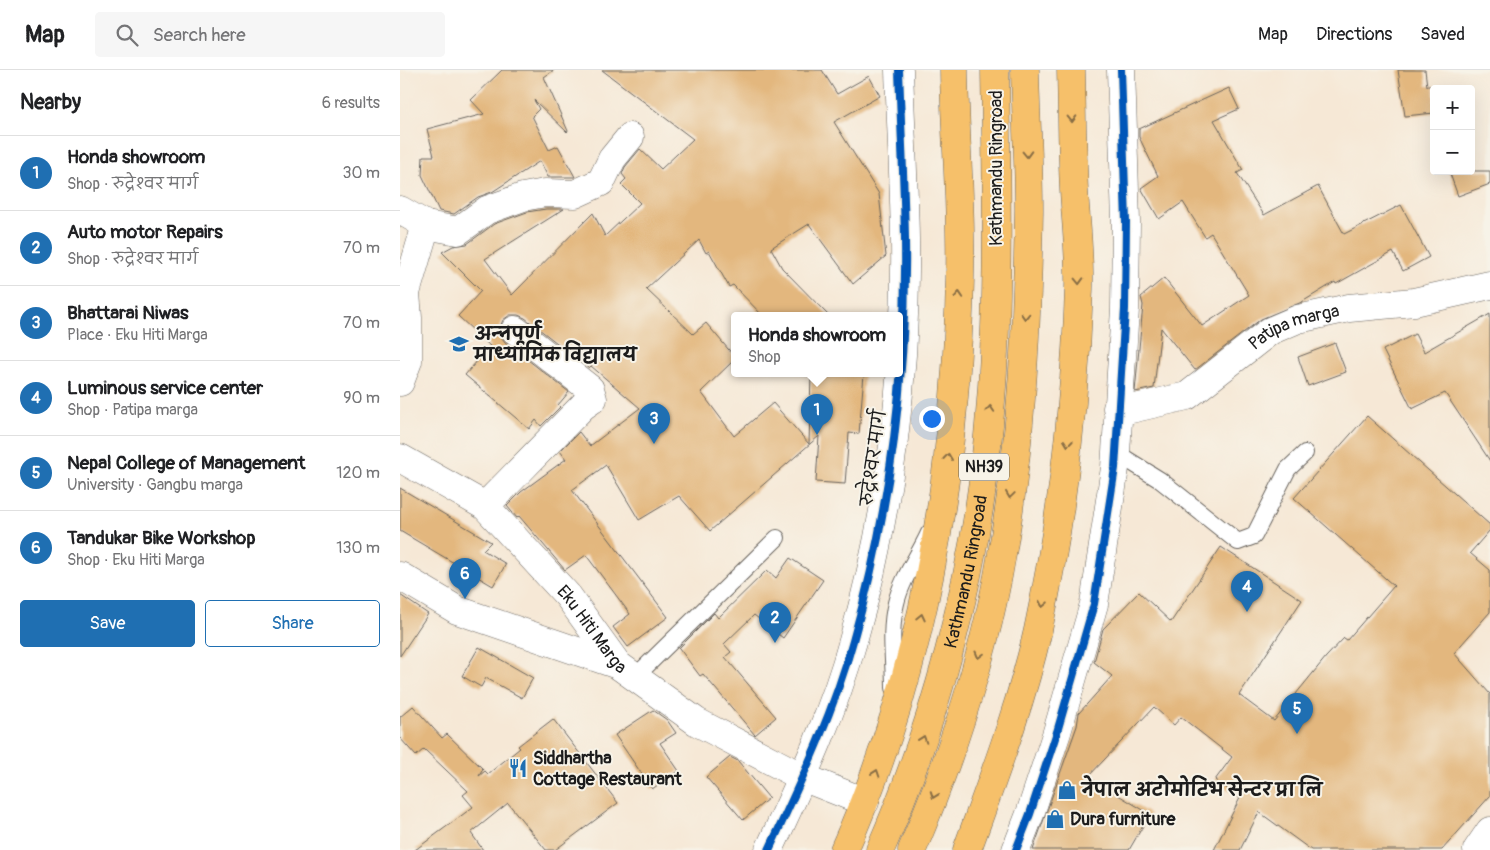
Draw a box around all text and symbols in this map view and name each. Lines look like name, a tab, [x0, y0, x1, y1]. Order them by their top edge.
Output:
search box	[95, 12, 445, 57]
text: Map	[25, 20, 65, 49]
icon: search	[113, 21, 141, 49]
text: Search here	[153, 23, 246, 47]
text: Map	[1258, 23, 1288, 46]
text: Directions	[1316, 23, 1392, 46]
text: Saved	[1420, 23, 1465, 46]
map controls	[1430, 85, 1475, 175]
button: +	[1430, 85, 1475, 130]
text: Nearby	[20, 89, 81, 116]
street label: Kathmandu Ringroad	[985, 90, 1008, 246]
text: 6 results	[322, 93, 380, 113]
one-way arrow	[1067, 115, 1077, 123]
button: −	[1430, 130, 1475, 175]
text: Honda showroom	[67, 145, 205, 169]
one-way arrow	[1022, 150, 1032, 158]
text: 1	[33, 163, 39, 183]
text: 30 m	[342, 163, 380, 183]
text: Shop · रुद्रेश्वर मार्ग	[67, 174, 198, 194]
text: Auto motor Repairs	[67, 220, 223, 244]
text: 2	[32, 238, 40, 258]
text: 70 m	[343, 238, 380, 258]
text: Shop · रुद्रेश्वर मार्ग	[67, 249, 198, 269]
one-way arrow	[1074, 278, 1084, 285]
one-way arrow	[954, 290, 965, 298]
street label: Patipa marga	[1244, 299, 1341, 355]
text: Bhattarai Niwas	[67, 301, 189, 325]
popup	[731, 312, 903, 377]
one-way arrow	[1020, 312, 1031, 320]
text: 3	[32, 313, 40, 333]
text: 70 m	[343, 313, 380, 333]
place label: अन्‍नपूर्ण माध्यामिक विद्यालय	[472, 319, 638, 367]
text: Honda showroom	[748, 323, 886, 347]
text: Place · Eku Hiti Marga	[67, 325, 208, 345]
school or university icon: अन्‍नपूर्ण माध्यामिक विद्यालय	[448, 333, 470, 355]
text: Shop	[748, 347, 781, 367]
text: Luminous service center	[67, 376, 263, 400]
text: 4	[31, 388, 41, 408]
text: 90 m	[343, 388, 380, 408]
pin: 1	[801, 394, 833, 435]
text: Shop · Patipa marga	[67, 400, 198, 420]
pin: 3	[638, 403, 670, 444]
one-way arrow	[984, 405, 995, 413]
your location	[919, 406, 945, 432]
street label: रुद्रेश्वर मार्ग	[853, 407, 892, 508]
one-way arrow	[1063, 439, 1074, 447]
text: Nepal College of Management	[67, 451, 305, 475]
one-way arrow	[942, 452, 953, 460]
road number: NH39	[959, 454, 1009, 481]
text: 5	[32, 463, 40, 483]
text: 120 m	[336, 463, 380, 483]
text: University · Gangbu marga	[67, 475, 243, 495]
one-way arrow	[1005, 492, 1016, 500]
street label: Kathmandu Ringroad	[939, 494, 992, 651]
text: Tandukar Bike Workshop	[67, 526, 255, 550]
text: 6	[31, 538, 41, 558]
text: 130 m	[336, 538, 380, 558]
text: Shop · Eku Hiti Marga	[67, 550, 205, 570]
pin: 6	[449, 558, 481, 599]
pin: 4	[1231, 571, 1263, 612]
street label: Eku Hiti Marga	[552, 580, 631, 679]
one-way arrow	[1038, 599, 1049, 608]
button: Save	[20, 600, 195, 647]
button: Share	[205, 600, 380, 647]
pin: 2	[759, 602, 791, 643]
one-way arrow	[915, 612, 926, 621]
one-way arrow	[975, 650, 985, 658]
pin: 5	[1281, 693, 1313, 734]
one-way arrow	[917, 736, 927, 744]
place label: Siddhartha Cottage Restaurant	[533, 747, 682, 791]
restaurant icon: Siddhartha Cottage Restaurant	[507, 757, 529, 779]
one-way arrow	[870, 769, 880, 777]
place label: नेपाल अटोमोटिभ सेन्टर प्रा लि	[1080, 775, 1324, 802]
shop icon: नेपाल अटोमोटिभ सेन्टर प्रा लि	[1056, 779, 1078, 801]
one-way arrow	[930, 790, 940, 798]
shop icon: Dura furniture	[1044, 808, 1066, 830]
place label: Dura furniture	[1070, 808, 1177, 831]

